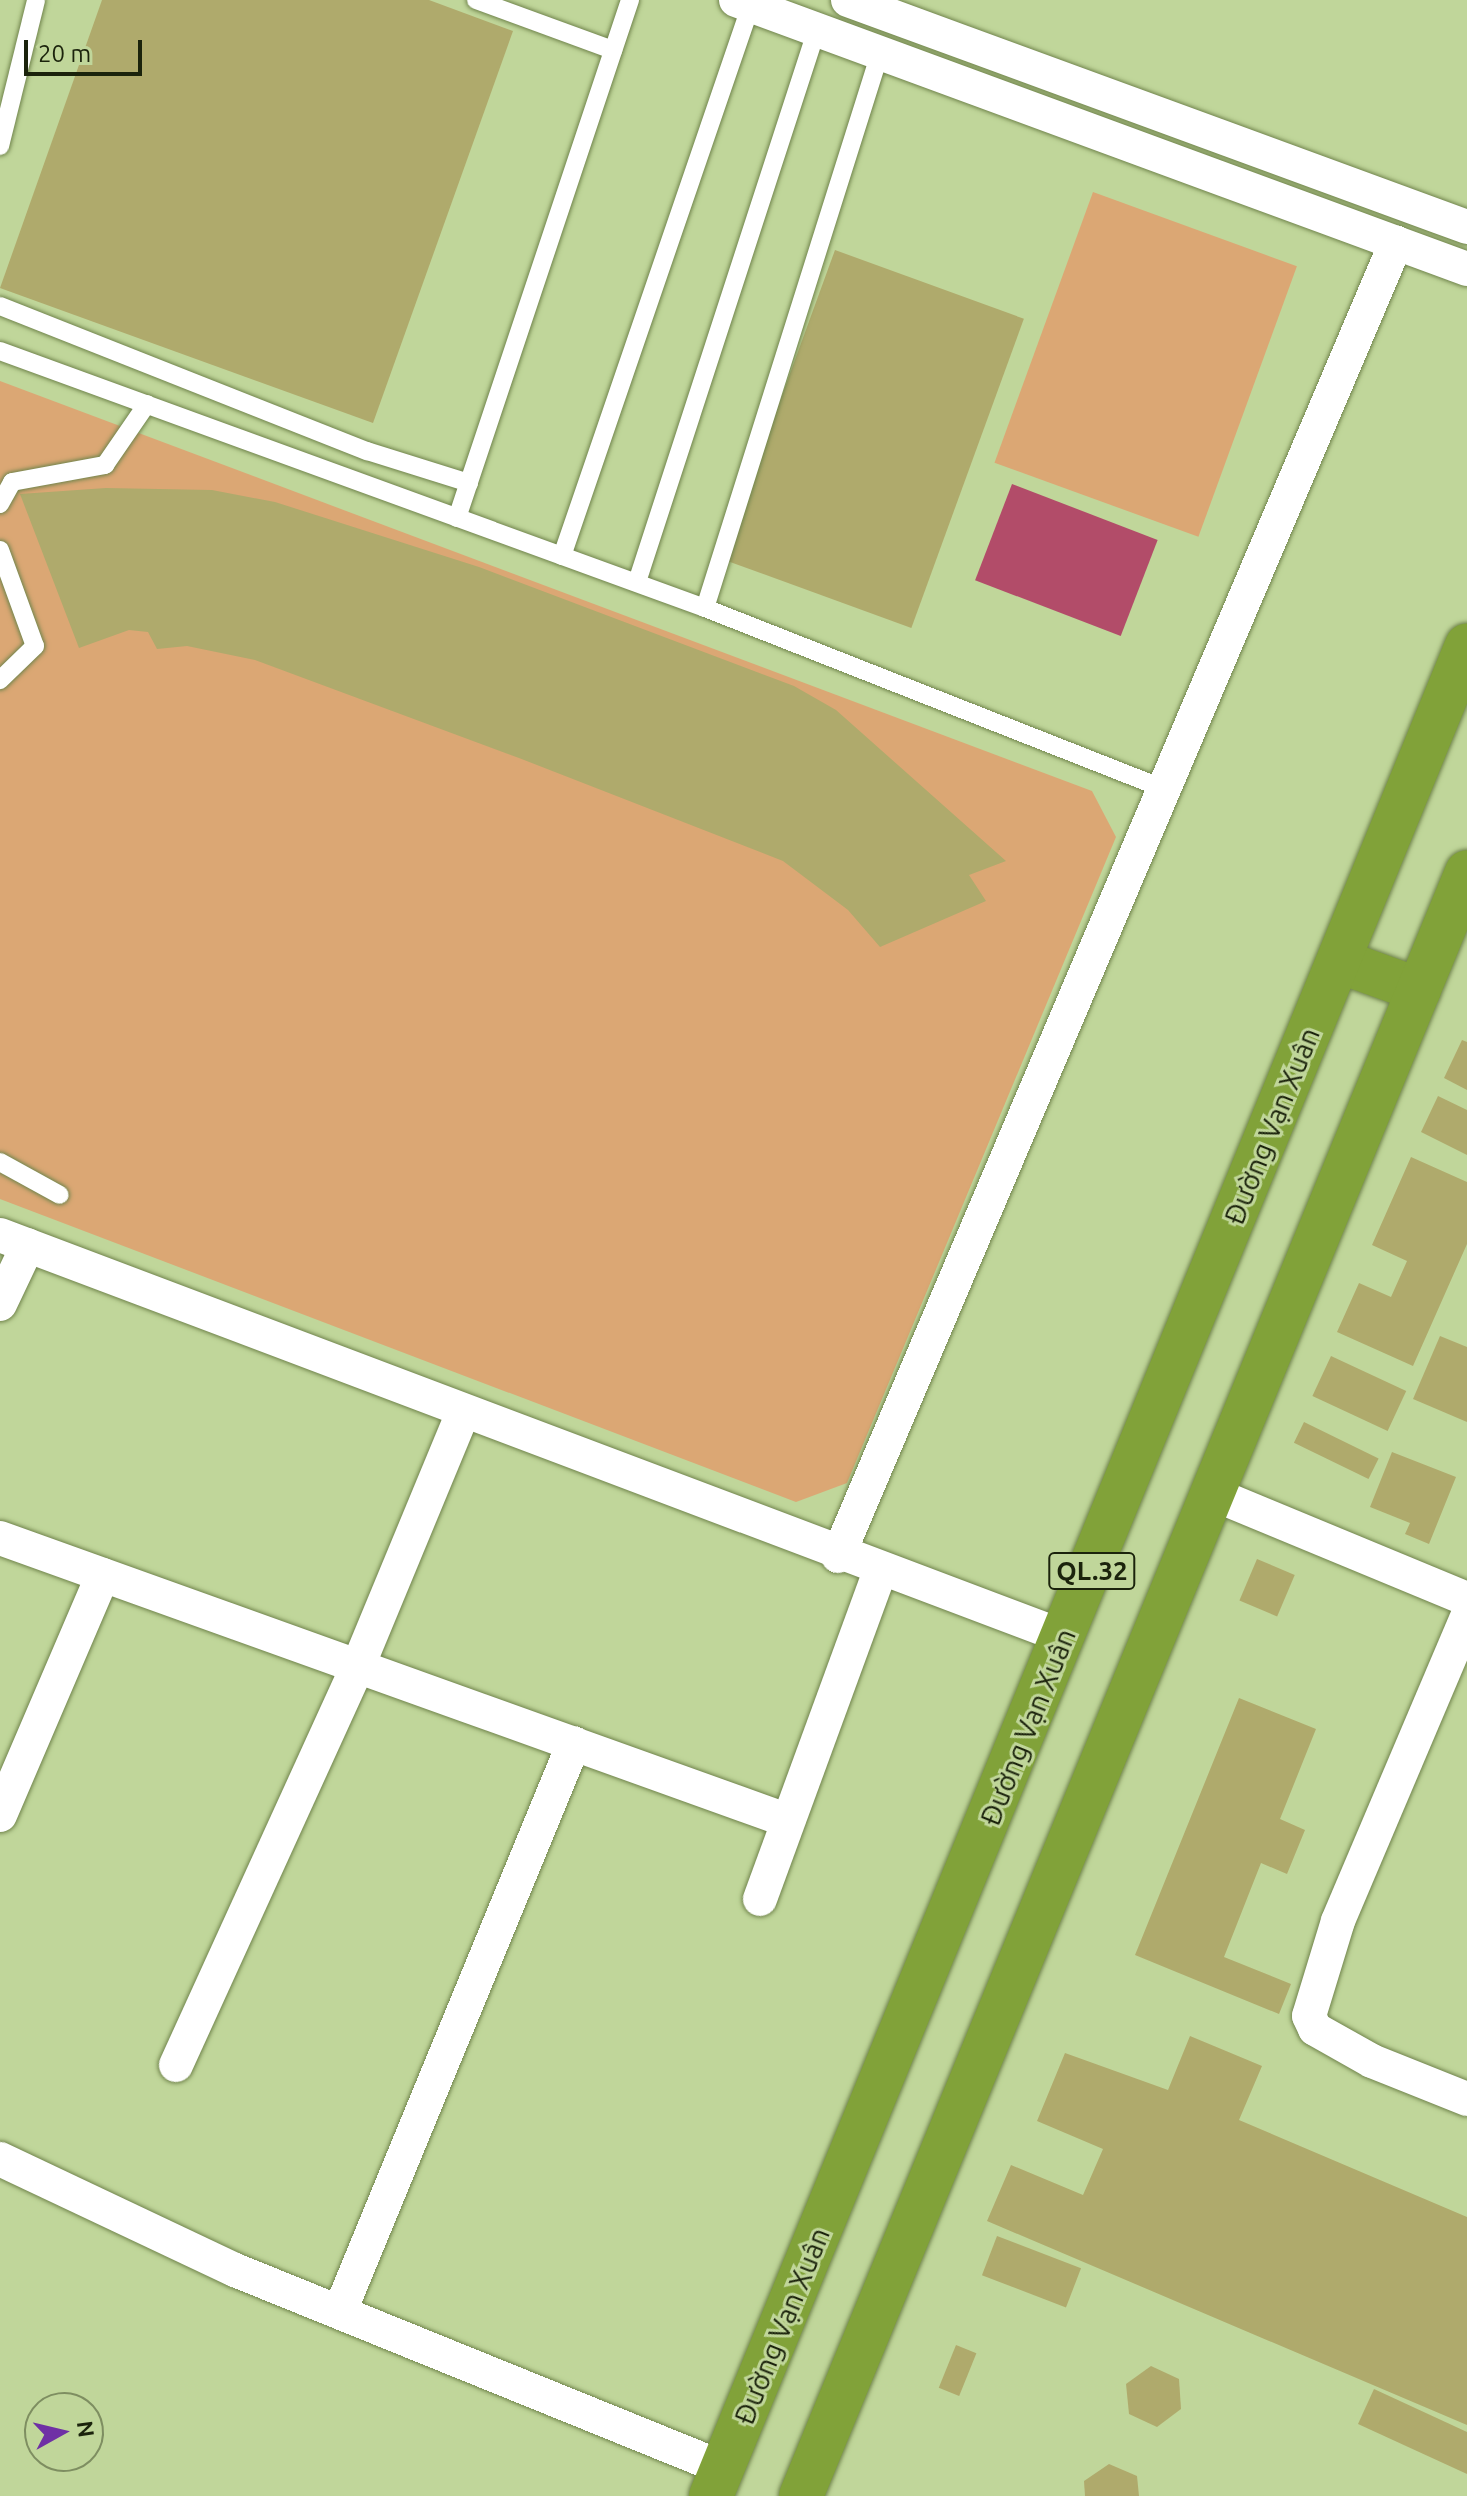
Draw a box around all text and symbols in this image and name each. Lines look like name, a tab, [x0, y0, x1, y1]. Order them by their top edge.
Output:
scale bar	[28, 24, 146, 74]
text: 20 m	[38, 40, 91, 67]
street label: Đường Vạn Xuân	[1217, 1023, 1327, 1229]
road number: QL.32	[1048, 1549, 1136, 1593]
street label: Đường Vạn Xuân	[973, 1624, 1083, 1830]
street label: Đường Vạn Xuân	[727, 2223, 837, 2429]
north arrow	[24, 2392, 104, 2472]
text: N	[73, 2419, 100, 2439]

